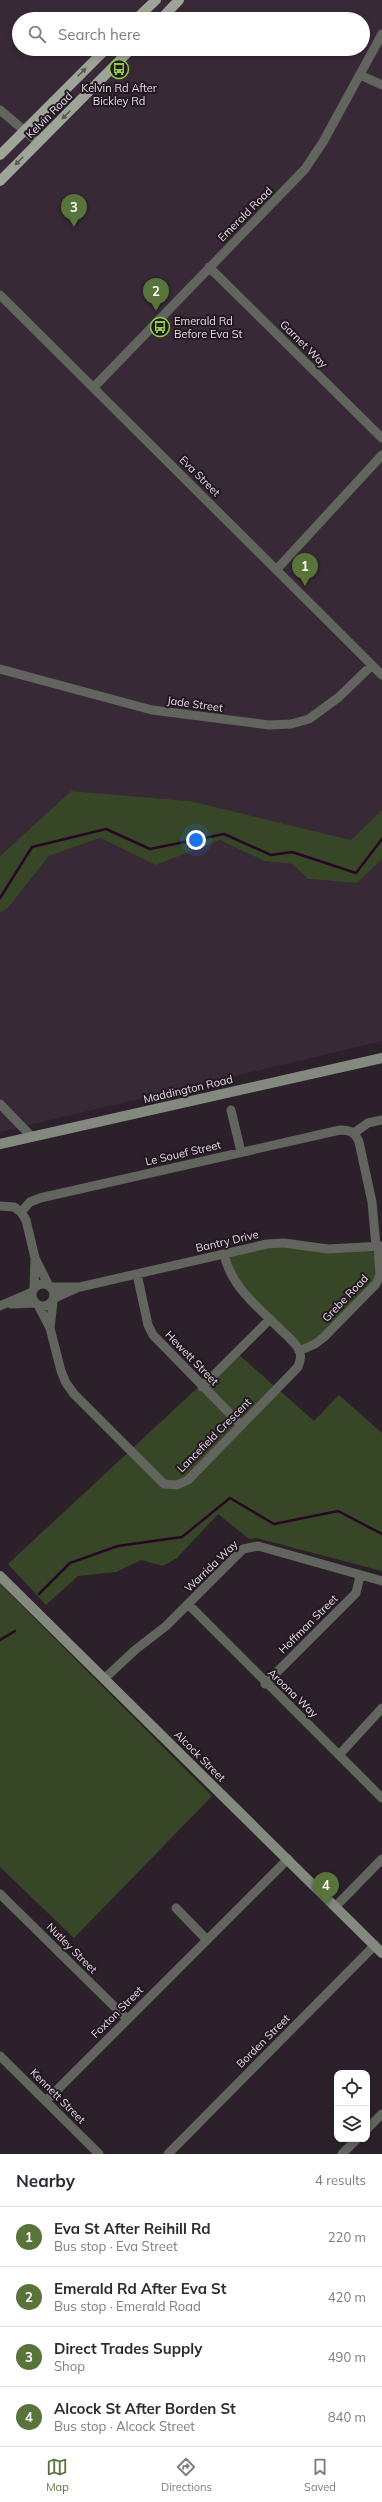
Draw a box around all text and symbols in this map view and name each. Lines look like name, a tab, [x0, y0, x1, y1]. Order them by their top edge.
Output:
search box	[12, 12, 370, 56]
icon: search	[26, 23, 48, 45]
text: Search here	[58, 25, 140, 44]
bus stop icon: Kelvin Rd After Bickley Rd	[108, 58, 130, 80]
one-way arrow	[77, 67, 87, 77]
place label: Kelvin Rd After Bickley Rd	[81, 81, 157, 108]
street label: Kelvin Road	[23, 89, 75, 141]
one-way arrow	[61, 110, 71, 120]
one-way arrow	[14, 156, 24, 166]
street label: Emerald Road	[215, 184, 275, 244]
pin: 3	[61, 194, 87, 227]
pin: 2	[143, 278, 169, 311]
place label: Emerald Rd Before Eva St	[174, 314, 242, 341]
bus stop icon: Emerald Rd Before Eva St	[149, 316, 171, 338]
street label: Garnet Way	[277, 317, 331, 371]
street label: Eva Street	[177, 453, 223, 499]
pin: 1	[292, 553, 318, 586]
street label: Jade Street	[166, 693, 224, 715]
your location	[186, 830, 206, 850]
street label: Maddington Road	[142, 1072, 234, 1106]
street label: Le Souef Street	[144, 1137, 222, 1169]
street label: Bantry Drive	[194, 1227, 260, 1255]
street label: Grebe Road	[319, 1271, 371, 1325]
street label: Hewett Street	[162, 1328, 222, 1388]
street label: Lancefield Crescent	[174, 1395, 254, 1475]
street label: Warrida Way	[181, 1537, 241, 1595]
street label: Hoffman Street	[276, 1591, 341, 1656]
street label: Aroona Way	[265, 1666, 321, 1721]
street label: Alcock Street	[171, 1727, 229, 1785]
pin: 4	[313, 1872, 339, 1905]
street label: Nutley Street	[44, 1920, 100, 1976]
street label: Foxton Street	[88, 1983, 146, 2041]
street label: Borden Street	[233, 2011, 293, 2071]
street label: Kennett Street	[27, 2065, 89, 2127]
map controls	[334, 2070, 370, 2142]
button: locate	[334, 2070, 370, 2106]
button: layers	[334, 2106, 370, 2142]
text: Nearby	[16, 2170, 75, 2191]
text: 4 results	[315, 2172, 366, 2188]
text: Eva St After Reihill Rd	[54, 2219, 211, 2238]
text: 1	[25, 2229, 33, 2245]
text: 220 m	[328, 2229, 366, 2245]
text: Bus stop · Eva Street	[54, 2238, 178, 2254]
text: Emerald Rd After Eva St	[54, 2279, 226, 2298]
text: 2	[25, 2289, 33, 2305]
text: 420 m	[328, 2289, 366, 2305]
text: Bus stop · Emerald Road	[54, 2298, 201, 2314]
text: Direct Trades Supply	[54, 2339, 202, 2358]
text: 3	[25, 2349, 33, 2365]
text: 490 m	[328, 2349, 366, 2365]
text: Shop	[54, 2358, 85, 2374]
text: Alcock St After Borden St	[54, 2399, 236, 2418]
text: 4	[25, 2409, 33, 2425]
text: 840 m	[328, 2409, 366, 2425]
text: Bus stop · Alcock Street	[54, 2418, 195, 2434]
tab: Map	[46, 2456, 69, 2494]
tab: Directions	[161, 2456, 212, 2494]
tab: Saved	[304, 2456, 336, 2494]

